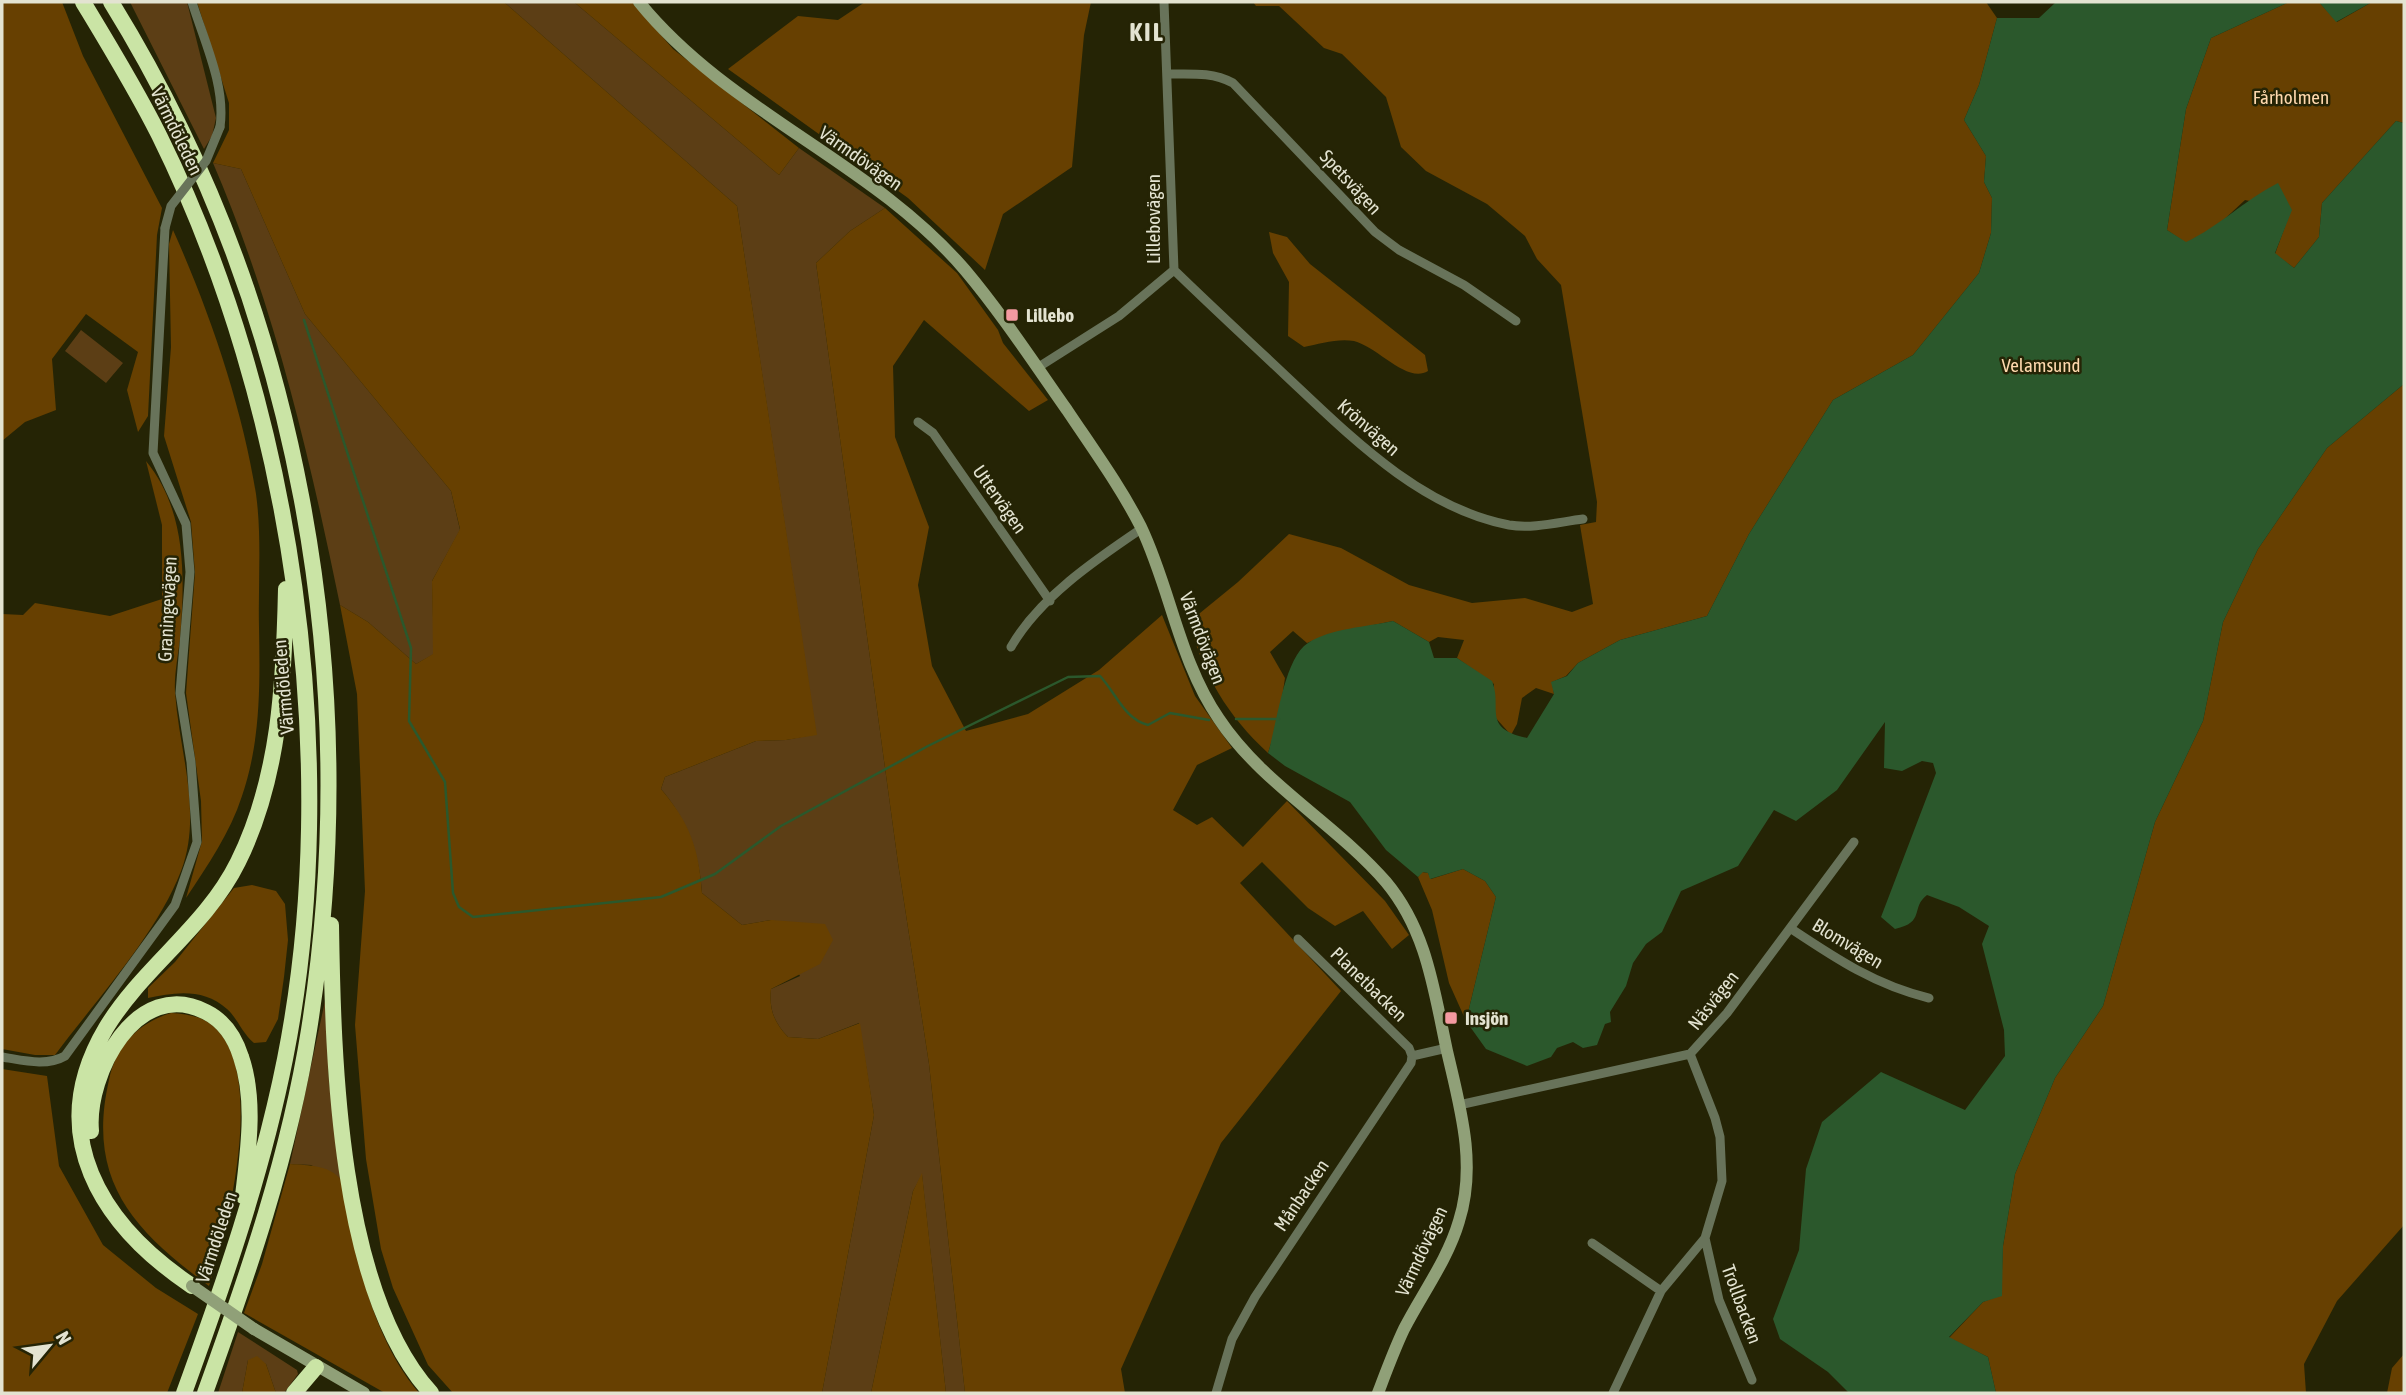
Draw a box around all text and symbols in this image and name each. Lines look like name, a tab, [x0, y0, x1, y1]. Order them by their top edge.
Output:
district label: KIL	[1129, 17, 1165, 47]
street label: Värmdöleden	[146, 83, 208, 179]
park label: Fårholmen	[2253, 86, 2329, 108]
street label: Värmdövägen	[815, 121, 907, 195]
street label: Spetsvägen	[1316, 145, 1386, 219]
street label: Lillebovägen	[1142, 174, 1164, 264]
place label: Lillebo	[1026, 304, 1074, 326]
marker: Lillebo	[1004, 307, 1020, 323]
park label: Velamsund	[2001, 354, 2081, 376]
street label: Krönvägen	[1333, 394, 1405, 460]
street label: Uttervägen	[969, 461, 1031, 537]
street label: Graningevägen	[153, 556, 181, 662]
street label: Värmdövägen	[1175, 589, 1231, 687]
street label: Värmdöleden	[268, 639, 298, 735]
street label: Blomvägen	[1809, 913, 1887, 973]
street label: Planetbacken	[1326, 942, 1412, 1026]
street label: Näsvägen	[1683, 966, 1743, 1034]
place label: Insjön	[1465, 1007, 1508, 1029]
marker: Insjön	[1443, 1010, 1459, 1026]
street label: Månbacken	[1269, 1155, 1333, 1235]
street label: Värmdöleden	[191, 1188, 241, 1286]
street label: Värmdövägen	[1391, 1203, 1451, 1299]
street label: Trollbacken	[1718, 1261, 1766, 1347]
north arrow	[14, 1311, 84, 1381]
text: N	[52, 1328, 76, 1348]

